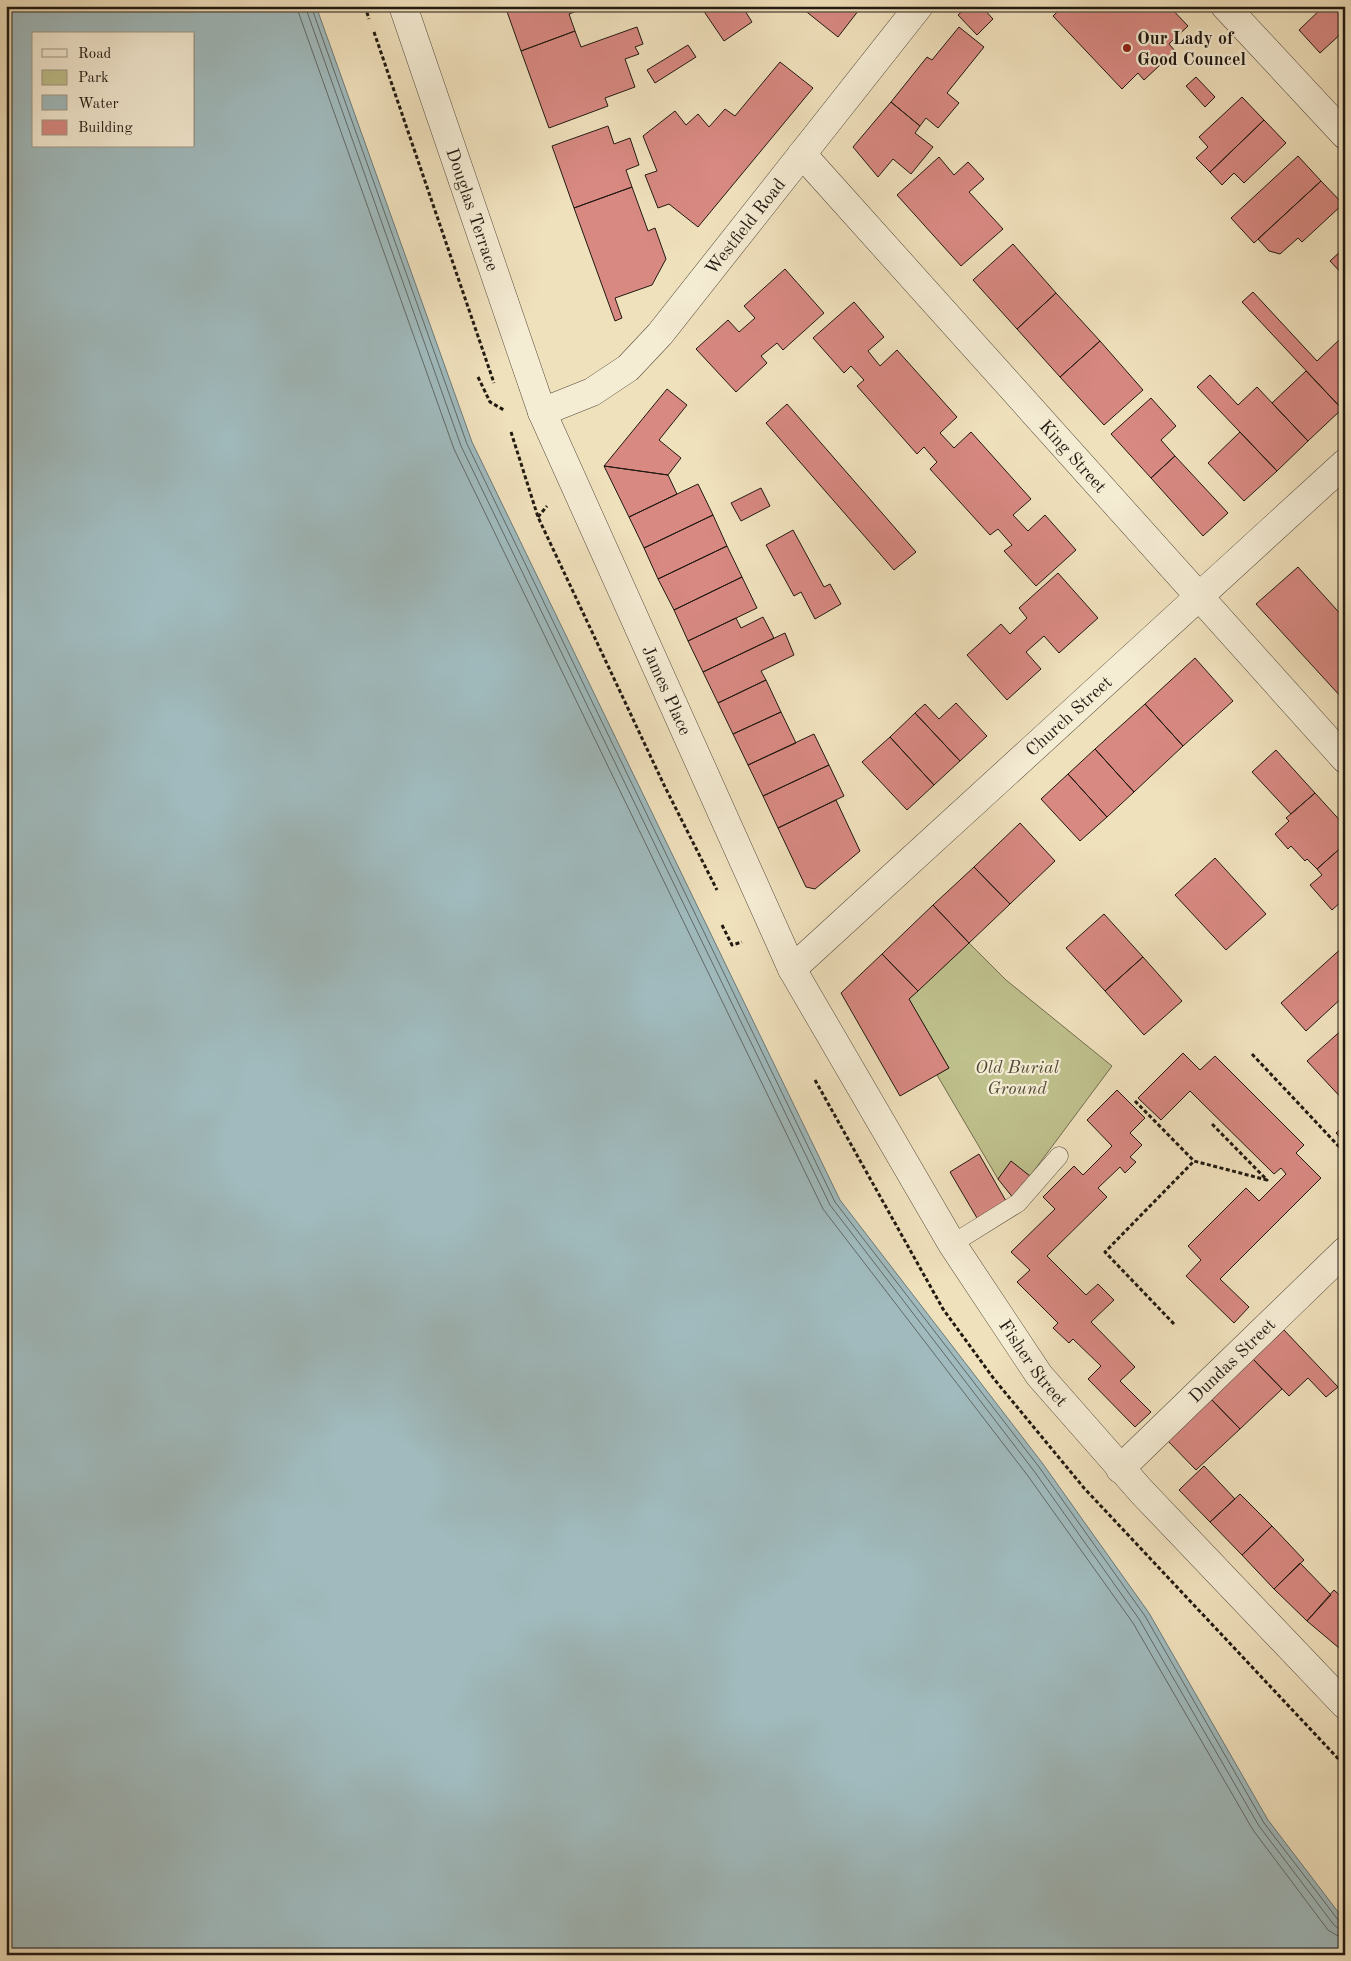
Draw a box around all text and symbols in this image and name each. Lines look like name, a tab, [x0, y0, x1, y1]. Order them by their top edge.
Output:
place label: Our Lady of Good Councel	[1137, 30, 1247, 69]
legend	[32, 32, 195, 148]
marker: Our Lady of Good Councel	[1121, 42, 1133, 54]
text: Road	[78, 47, 112, 62]
text: Park	[78, 71, 109, 86]
text: Water	[78, 97, 119, 112]
text: Building	[78, 121, 133, 136]
street label: Douglas Terrace	[442, 146, 501, 274]
street label: Westfield Road	[702, 175, 789, 279]
street label: King Street	[1035, 417, 1109, 497]
street label: James Place	[638, 643, 694, 738]
street label: Church Street	[1023, 673, 1116, 760]
park label: Old Burial Ground	[975, 1059, 1060, 1098]
street label: Dundas Street	[1186, 1316, 1279, 1407]
street label: Fisher Street	[995, 1317, 1070, 1411]

